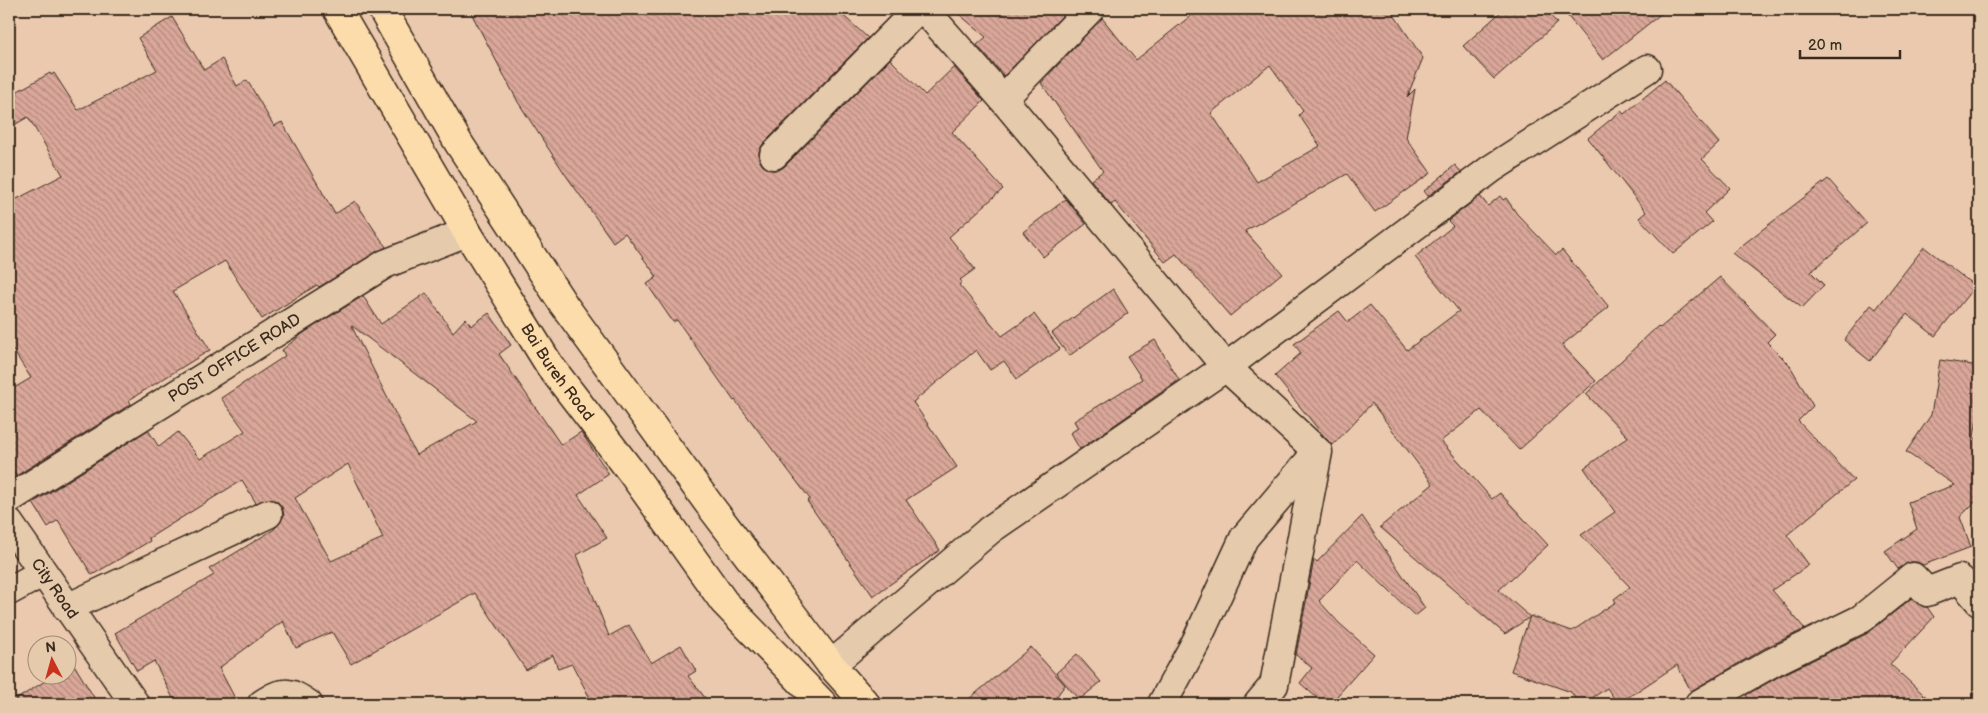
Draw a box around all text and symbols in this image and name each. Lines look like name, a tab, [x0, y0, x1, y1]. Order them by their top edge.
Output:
scale bar	[1800, 28, 1900, 60]
text: 20 m	[1808, 36, 1842, 55]
street label: POST OFFICE ROAD	[165, 310, 304, 407]
street label: Bai Bureh Road	[517, 320, 598, 425]
street label: City Road	[27, 555, 82, 623]
north arrow	[28, 636, 78, 686]
text: N	[45, 639, 57, 657]

